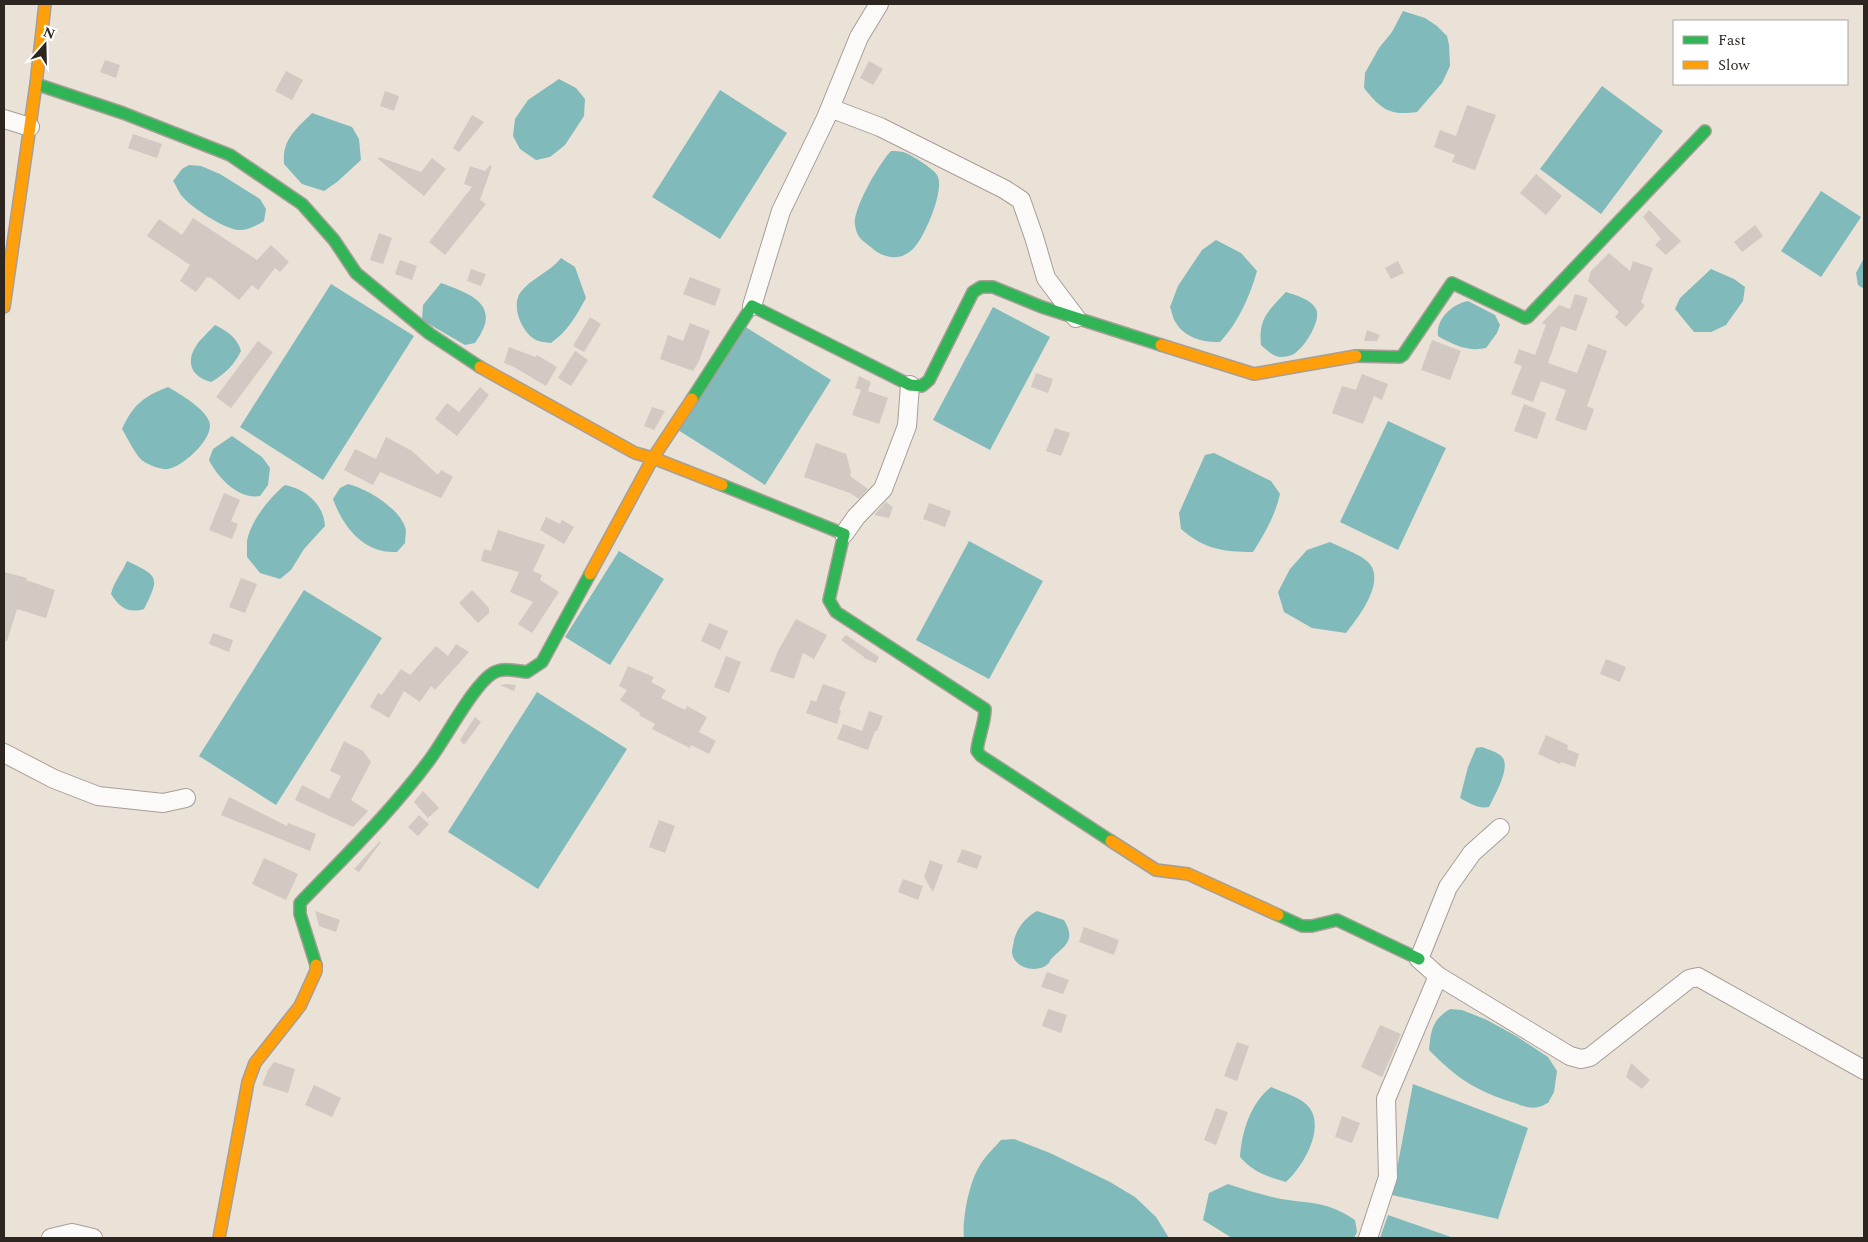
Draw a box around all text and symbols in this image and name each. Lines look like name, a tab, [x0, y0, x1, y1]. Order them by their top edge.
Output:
north arrow	[20, 20, 70, 70]
legend	[1673, 20, 1848, 85]
text: N	[40, 21, 58, 45]
text: Fast	[1718, 29, 1746, 52]
text: Slow	[1718, 54, 1750, 77]

